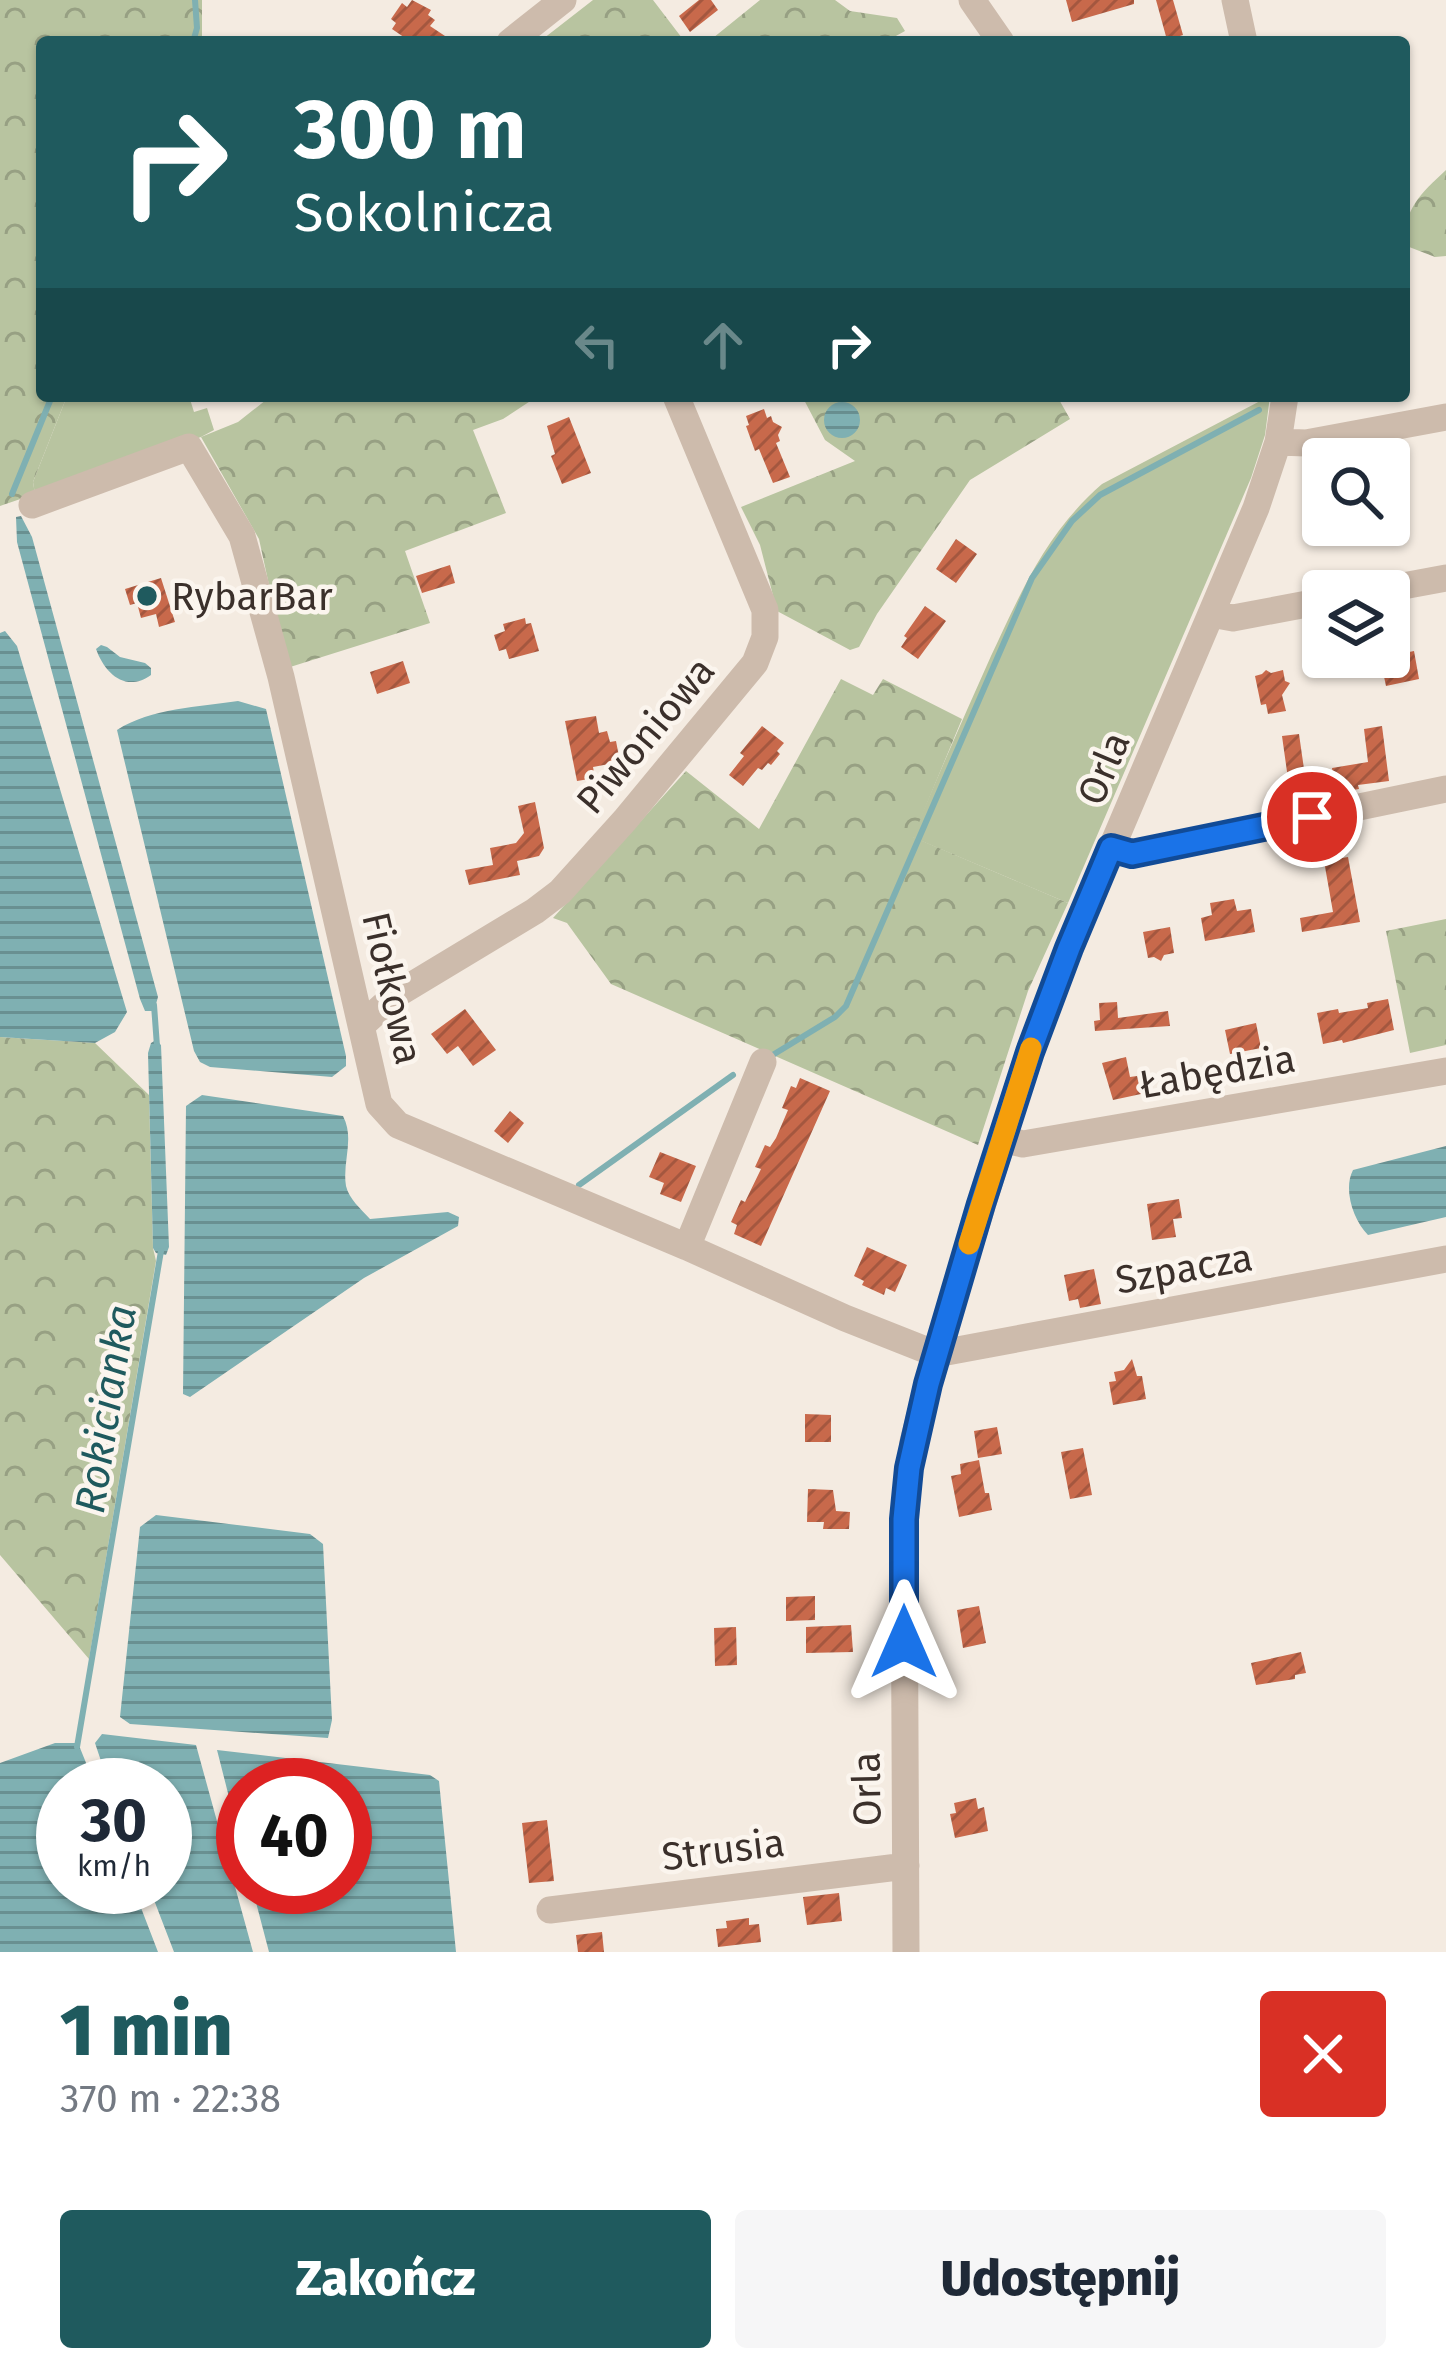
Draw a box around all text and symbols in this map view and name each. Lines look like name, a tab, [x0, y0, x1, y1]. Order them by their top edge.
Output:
text: 300 m	[294, 79, 527, 180]
icon: right	[96, 84, 252, 240]
text: Sokolnicza	[294, 181, 554, 245]
icon: left	[564, 312, 630, 378]
icon: ahead	[690, 312, 756, 378]
icon: right	[816, 312, 882, 378]
map controls	[1302, 438, 1410, 678]
button: search	[1302, 438, 1410, 546]
button: layers	[1302, 570, 1410, 678]
place label: RybarBar	[171, 574, 333, 620]
marker: RybarBar	[134, 583, 160, 609]
street label: Piwoniowa	[567, 648, 724, 823]
street label: Orla	[1068, 725, 1140, 812]
pin	[1261, 766, 1363, 868]
icon: arrive	[1279, 784, 1345, 850]
street label: Fiołkowa	[352, 908, 432, 1069]
street label: Łabędzia	[1135, 1036, 1299, 1108]
street label: Szpacza	[1112, 1234, 1256, 1304]
water label: Rokicianka	[65, 1302, 147, 1517]
position arrow	[841, 1579, 967, 1705]
street label: Orla	[843, 1751, 891, 1827]
speed limit sign: 40	[216, 1758, 372, 1914]
text: 30	[81, 1785, 147, 1857]
street label: Strusia	[659, 1820, 787, 1880]
text: km/h	[77, 1848, 151, 1884]
text: 1 min	[60, 1988, 233, 2074]
button: close	[1260, 1991, 1386, 2117]
text: 370 m · 22:38	[60, 2076, 281, 2122]
button: Zakończ	[60, 2210, 711, 2348]
button: Udostępnij	[735, 2210, 1386, 2348]

